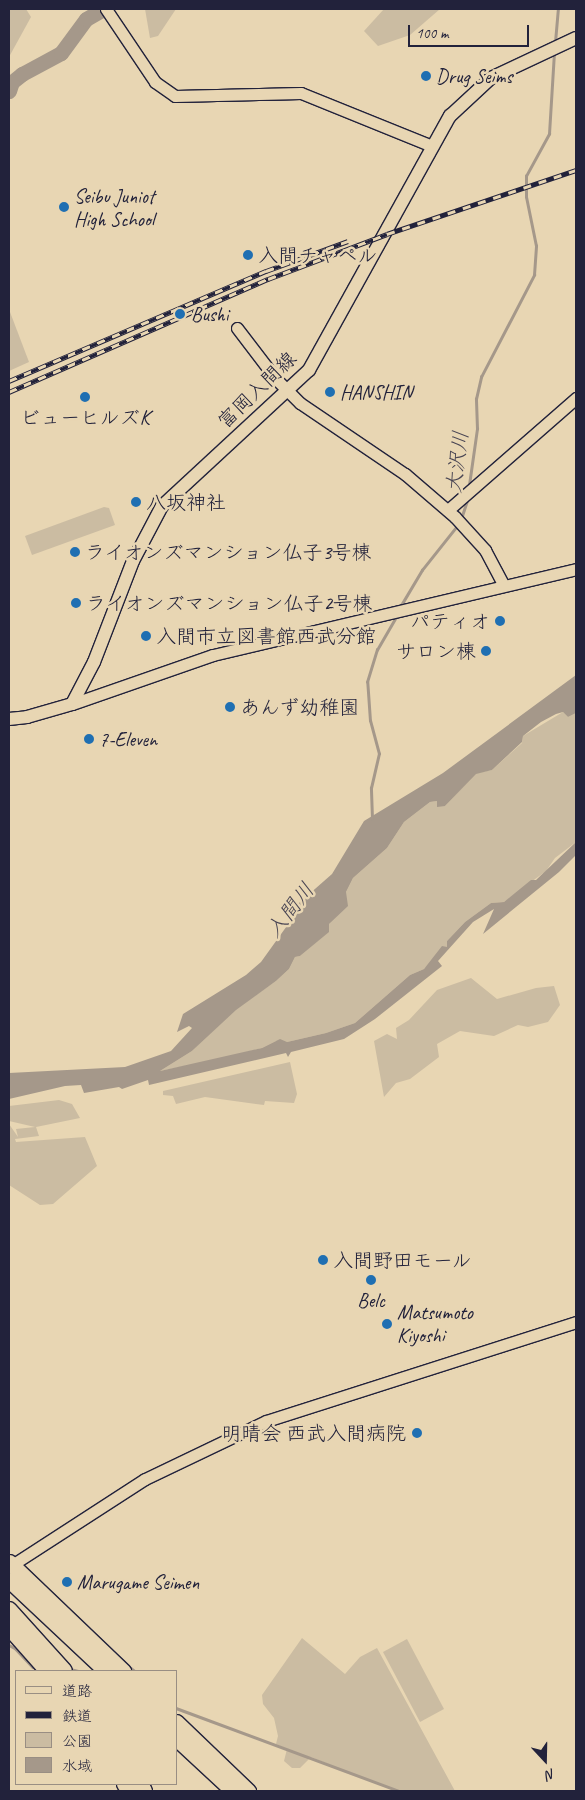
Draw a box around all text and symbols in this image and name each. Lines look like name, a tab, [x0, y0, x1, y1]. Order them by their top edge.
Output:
scale bar	[410, 15, 531, 47]
text: 100 m	[416, 24, 448, 43]
place label: Drug Seims	[436, 64, 512, 88]
marker: Drug Seims	[420, 70, 432, 82]
place label: Seibu Juniot High School	[74, 184, 154, 231]
marker: Seibu Juniot High School	[58, 201, 70, 213]
place label: 入間チャペル	[258, 243, 378, 267]
marker: 入間チャペル	[242, 249, 254, 261]
place label: Bushi	[191, 302, 228, 326]
marker: Bushi	[173, 307, 187, 321]
street label: 富岡入間線	[213, 347, 301, 433]
place label: HANSHIN	[340, 380, 412, 404]
marker: HANSHIN	[324, 386, 336, 398]
marker: ビューヒルズK	[79, 391, 91, 403]
place label: ビューヒルズK	[20, 405, 150, 429]
water label: 大沢川	[441, 429, 473, 495]
place label: 八坂神社	[146, 490, 226, 514]
marker: 八坂神社	[130, 496, 142, 508]
place label: ライオンズマンション仏子3号棟	[85, 540, 374, 564]
marker: ライオンズマンション仏子3号棟	[69, 546, 81, 558]
place label: ライオンズマンション仏子2号棟	[86, 591, 375, 615]
marker: ライオンズマンション仏子2号棟	[70, 597, 82, 609]
place label: パティオ	[410, 609, 490, 633]
marker: パティオ	[494, 615, 506, 627]
place label: 入間市立図書館西武分館	[156, 624, 376, 648]
marker: 入間市立図書館西武分館	[140, 630, 152, 642]
place label: サロン棟	[396, 639, 476, 663]
marker: サロン棟	[480, 645, 492, 657]
place label: あんず幼稚園	[240, 695, 360, 719]
marker: あんず幼稚園	[224, 701, 236, 713]
place label: 7-Eleven	[99, 727, 157, 751]
marker: 7-Eleven	[83, 733, 95, 745]
water label: 入間川	[261, 877, 319, 943]
place label: 入間野田モール	[333, 1248, 473, 1272]
marker: 入間野田モール	[317, 1254, 329, 1266]
marker: Belc	[365, 1274, 377, 1286]
place label: Belc	[357, 1288, 385, 1312]
place label: Matsumoto Kiyoshi	[397, 1300, 473, 1347]
marker: Matsumoto Kiyoshi	[381, 1318, 393, 1330]
place label: 明晴会 西武入間病院	[221, 1421, 406, 1445]
marker: 明晴会 西武入間病院	[410, 1426, 424, 1440]
place label: Marugame Seimen	[77, 1570, 199, 1594]
marker: Marugame Seimen	[61, 1576, 73, 1588]
legend	[15, 1670, 178, 1785]
text: 道路	[62, 1682, 92, 1701]
text: 鉄道	[62, 1707, 92, 1726]
text: 公園	[62, 1732, 92, 1751]
north arrow	[520, 1735, 570, 1785]
text: 水域	[62, 1757, 92, 1776]
text: N	[543, 1765, 558, 1784]

